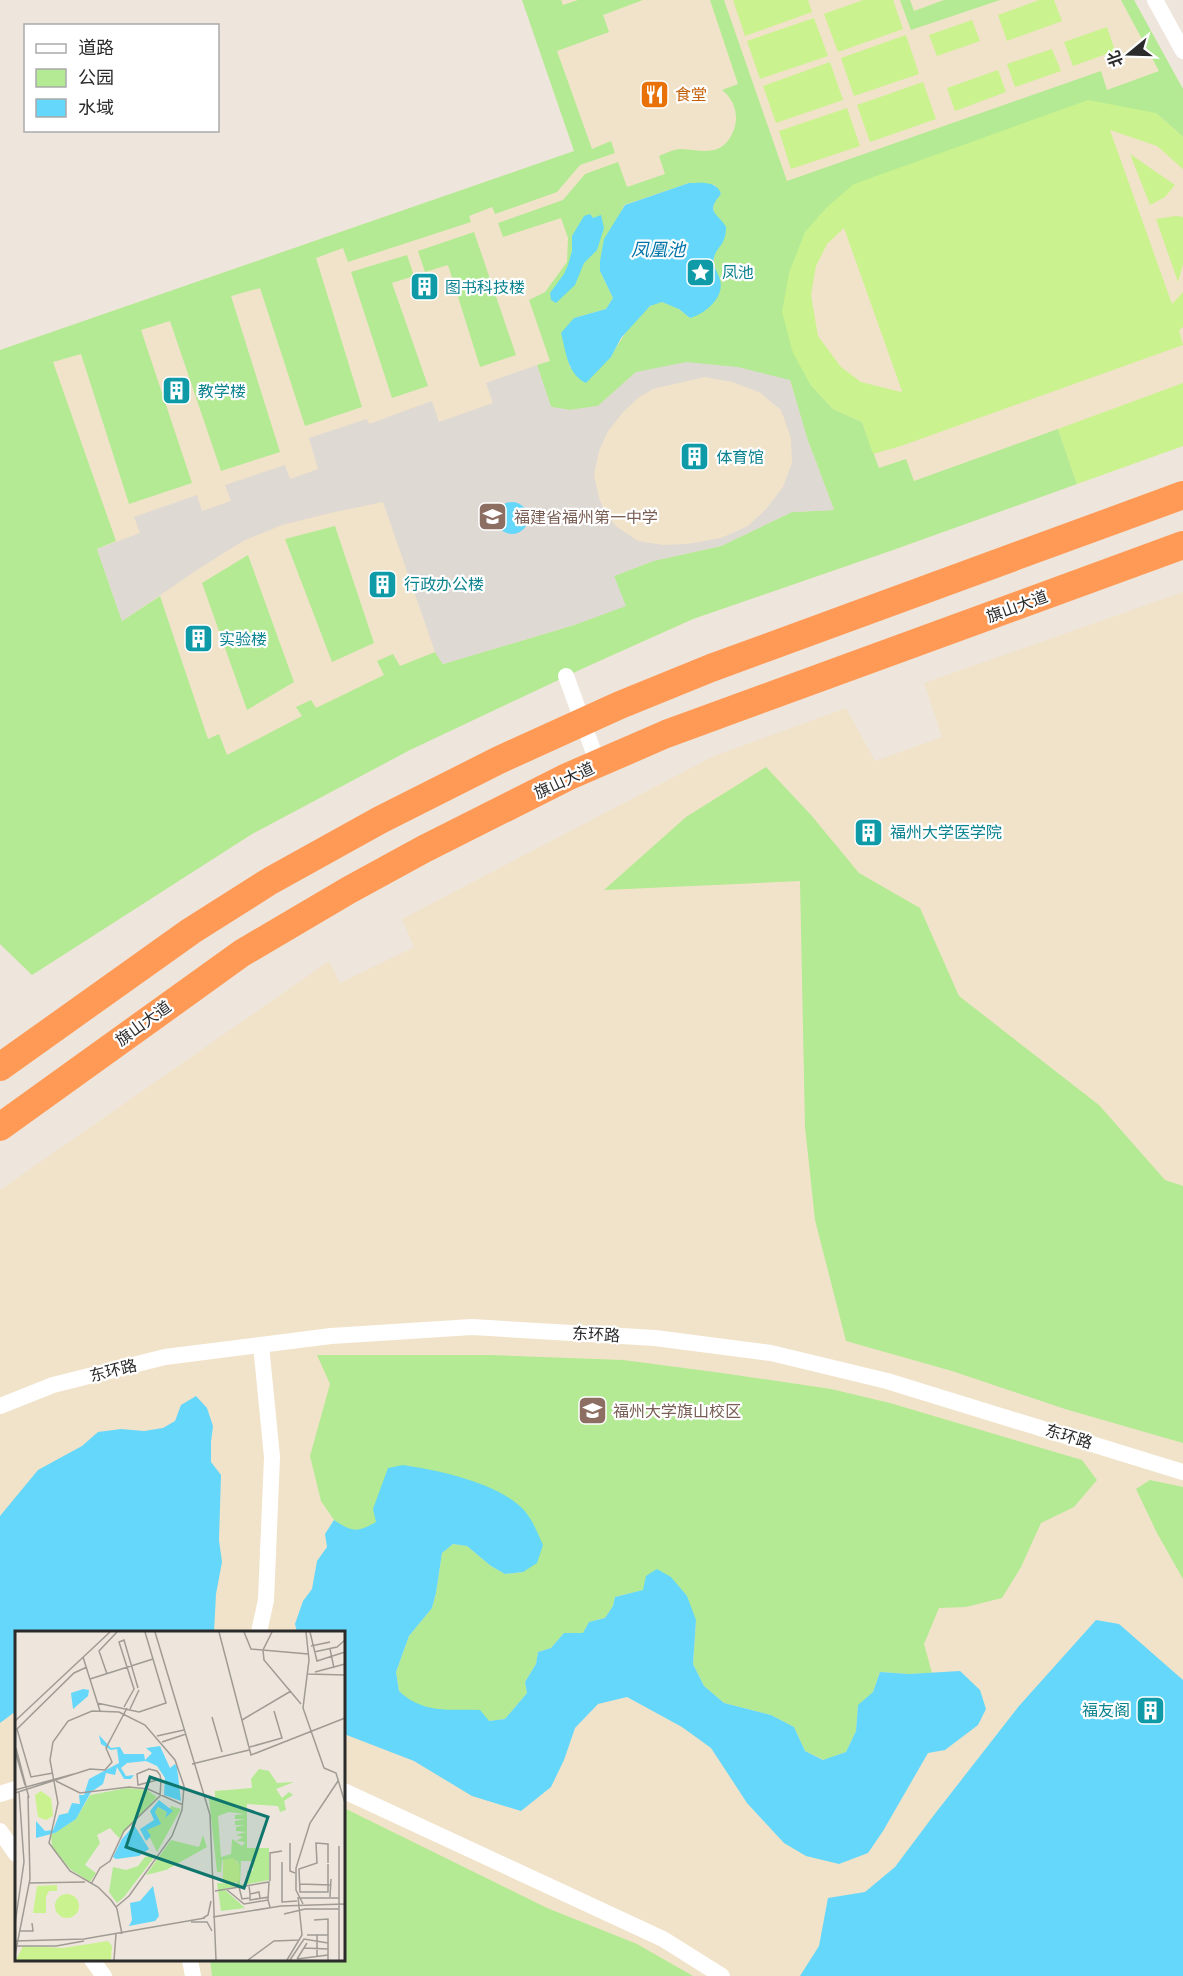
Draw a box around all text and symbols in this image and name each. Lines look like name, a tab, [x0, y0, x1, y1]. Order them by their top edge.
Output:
legend	[24, 24, 219, 132]
north arrow	[1099, 24, 1159, 84]
text: 道路	[78, 36, 114, 60]
text: 北	[1103, 47, 1129, 70]
text: 公园	[78, 66, 114, 90]
restaurant icon: 食堂	[638, 78, 670, 110]
place label: 食堂	[675, 84, 707, 106]
text: 水域	[78, 96, 114, 120]
water label: 凤凰池	[631, 238, 687, 262]
place icon: 凤池	[685, 256, 717, 288]
place label: 凤池	[722, 262, 754, 284]
building icon: 图书科技楼	[408, 271, 440, 303]
place label: 图书科技楼	[445, 277, 525, 299]
building icon: 教学楼	[161, 375, 193, 407]
place label: 教学楼	[198, 381, 246, 403]
building icon: 体育馆	[679, 441, 711, 473]
place label: 体育馆	[716, 447, 764, 469]
school or university icon: 福建省福州第一中学	[477, 501, 509, 533]
place label: 福建省福州第一中学	[514, 507, 658, 529]
building icon: 行政办公楼	[367, 568, 399, 600]
place label: 行政办公楼	[404, 574, 484, 596]
street label: 旗山大道	[984, 586, 1051, 628]
building icon: 实验楼	[182, 623, 214, 655]
place label: 实验楼	[219, 629, 267, 651]
street label: 旗山大道	[531, 757, 598, 804]
building icon: 福州大学医学院	[853, 816, 885, 848]
place label: 福州大学医学院	[890, 822, 1002, 844]
street label: 旗山大道	[111, 996, 176, 1052]
street label: 东环路	[571, 1323, 620, 1347]
street label: 东环路	[87, 1354, 139, 1387]
school or university icon: 福州大学旗山校区	[576, 1395, 608, 1427]
place label: 福州大学旗山校区	[613, 1401, 741, 1423]
street label: 东环路	[1043, 1419, 1095, 1454]
inset map	[15, 1631, 345, 1961]
building icon: 福友阁	[1135, 1694, 1167, 1726]
place label: 福友阁	[1082, 1700, 1130, 1722]

